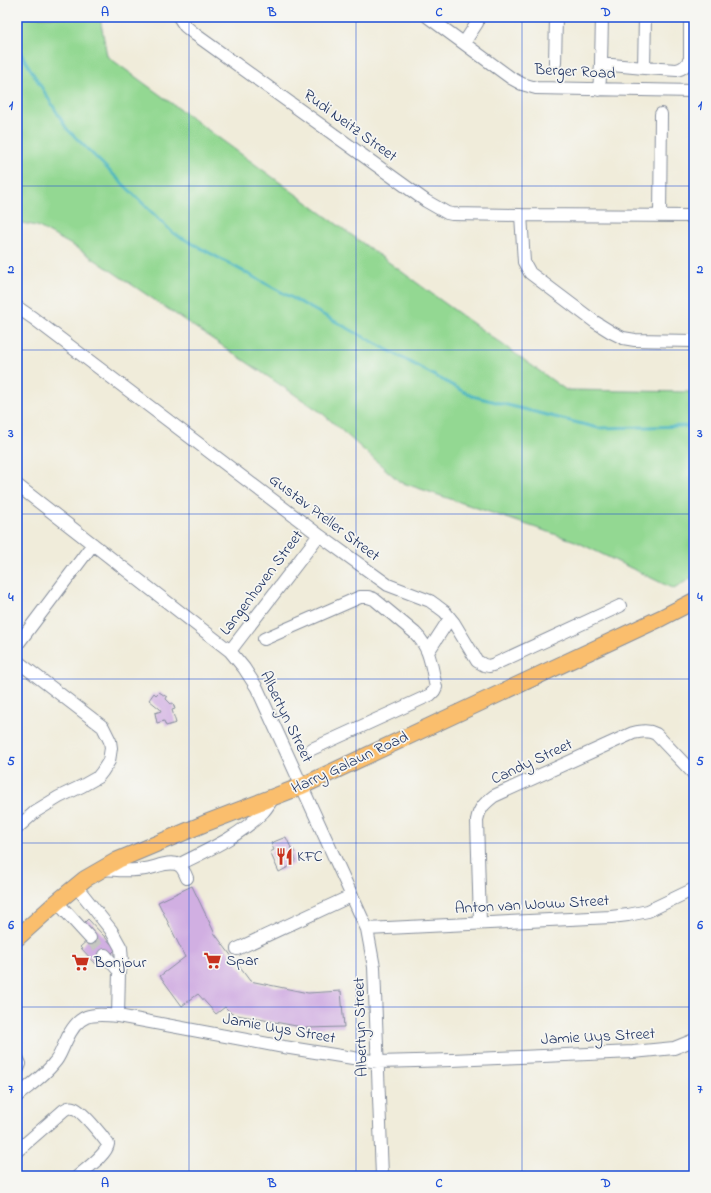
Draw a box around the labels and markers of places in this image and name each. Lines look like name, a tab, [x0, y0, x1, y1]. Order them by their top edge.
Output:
place label: KFC	[297, 845, 323, 869]
restaurant icon: KFC	[274, 847, 294, 867]
place label: Spar	[226, 949, 259, 973]
place label: Bonjour	[93, 951, 147, 975]
supermarket icon: Spar	[203, 951, 223, 971]
supermarket icon: Bonjour	[71, 953, 91, 973]

